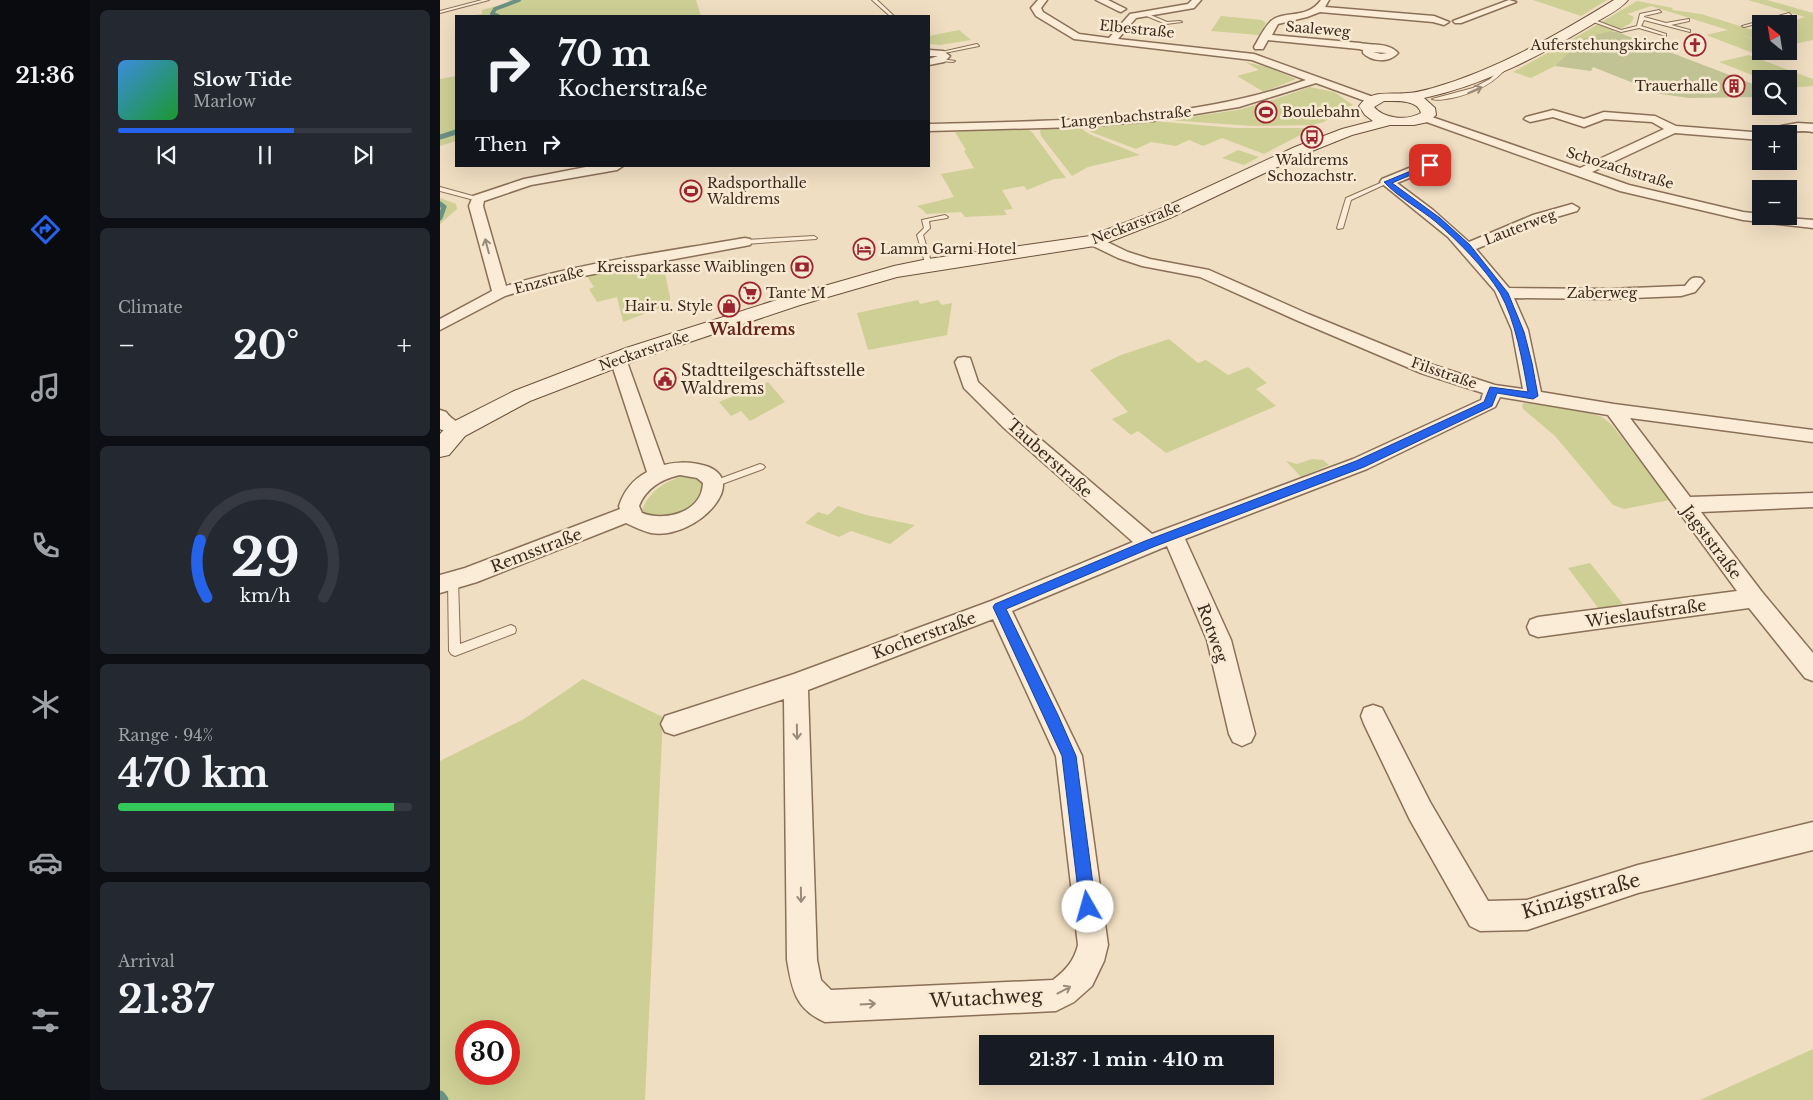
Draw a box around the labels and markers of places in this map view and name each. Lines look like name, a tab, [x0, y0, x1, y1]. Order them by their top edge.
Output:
church icon: Auferstehungskirche	[1683, 33, 1707, 57]
place label: Auferstehungskirche	[1530, 36, 1679, 54]
building icon: Trauerhalle	[1722, 74, 1746, 98]
place label: Trauerhalle	[1635, 77, 1718, 95]
sports icon: Boulebahn	[1254, 100, 1278, 124]
place label: Boulebahn	[1282, 103, 1360, 121]
bus stop icon: Waldrems Schozachstr.	[1300, 125, 1324, 149]
pin	[1409, 144, 1451, 186]
place label: Waldrems Schozachstr.	[1267, 151, 1357, 185]
place label: Radsporthalle Waldrems	[706, 174, 807, 208]
sports icon: Radsporthalle Waldrems	[679, 179, 703, 203]
hotel icon: Lamm Garni Hotel	[852, 237, 876, 261]
place label: Lamm Garni Hotel	[880, 240, 1017, 258]
bank icon: Kreissparkasse Waiblingen	[790, 255, 814, 279]
place label: Kreissparkasse Waiblingen	[597, 258, 786, 276]
supermarket icon: Tante M	[738, 281, 762, 305]
place label: Tante M	[766, 284, 826, 302]
shop icon: Hair u. Style	[717, 294, 741, 318]
place label: Hair u. Style	[624, 297, 713, 315]
place label: Stadtteilgeschäftsstelle Waldrems	[680, 360, 865, 398]
public building icon: Stadtteilgeschäftsstelle Waldrems	[653, 367, 677, 391]

